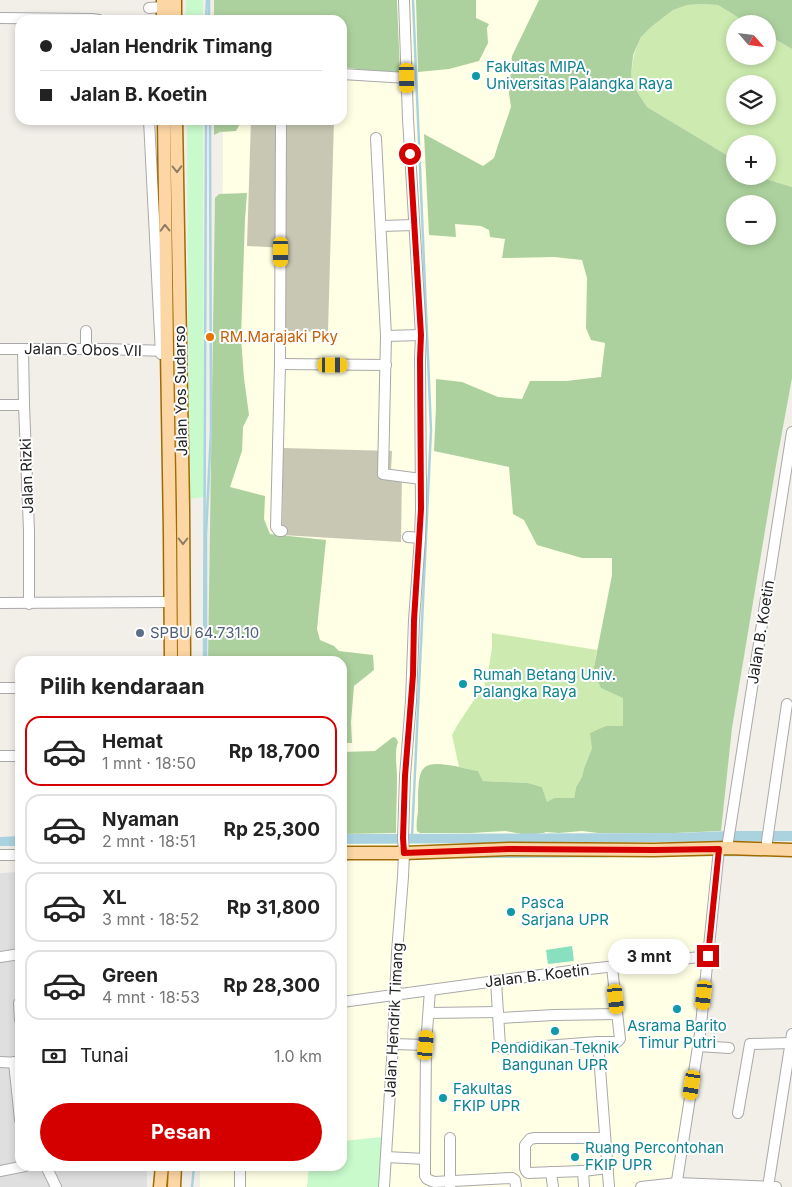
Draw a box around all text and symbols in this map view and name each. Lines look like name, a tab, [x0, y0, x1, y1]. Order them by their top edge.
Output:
north arrow	[726, 15, 776, 65]
map controls	[726, 15, 776, 245]
text: Jalan Hendrik Timang	[70, 35, 273, 58]
place label: Fakultas MIPA, Universitas Palangka Raya	[486, 57, 673, 93]
car	[399, 63, 414, 93]
marker: Fakultas MIPA, Universitas Palangka Raya	[470, 70, 482, 82]
button: layers	[726, 75, 776, 125]
text: Jalan B. Koetin	[70, 83, 207, 106]
button: +	[726, 135, 776, 185]
route start	[399, 143, 421, 165]
one-way arrow	[172, 165, 182, 173]
button: −	[726, 195, 776, 245]
one-way arrow	[160, 223, 170, 231]
car	[273, 237, 288, 267]
street label: Jalan Yos Sudarso	[170, 325, 191, 457]
place label: RM.Marajaki Pky	[220, 327, 339, 346]
marker: RM.Marajaki Pky	[204, 331, 216, 343]
street label: Jalan G Obos VII	[24, 339, 142, 360]
car	[318, 358, 348, 373]
street label: Jalan Rizki	[16, 438, 37, 514]
one-way arrow	[178, 538, 188, 545]
street label: Jalan B. Koetin	[743, 579, 778, 685]
place label: SPBU 64.731.10	[150, 623, 259, 642]
marker: SPBU 64.731.10	[134, 627, 146, 639]
place label: Rumah Betang Univ. Palangka Raya	[473, 665, 616, 701]
text: Pilih kendaraan	[40, 673, 205, 699]
marker: Rumah Betang Univ. Palangka Raya	[457, 678, 469, 690]
icon: car	[42, 729, 87, 774]
text: Hemat	[102, 730, 163, 753]
text: Rp 18,700	[229, 740, 320, 763]
text: 1 mnt · 18:50	[102, 753, 196, 773]
icon: car	[42, 807, 87, 852]
text: Nyaman	[102, 808, 179, 831]
text: Rp 25,300	[224, 818, 320, 841]
text: 2 mnt · 18:51	[102, 831, 196, 851]
icon: car	[42, 885, 87, 930]
text: XL	[102, 886, 127, 909]
place label: Pasca Sarjana UPR	[521, 893, 609, 929]
text: Rp 31,800	[227, 896, 320, 919]
marker: Pasca Sarjana UPR	[505, 906, 517, 918]
text: 3 mnt · 18:52	[102, 909, 199, 929]
callout: 3 mnt	[608, 938, 690, 974]
street label: Jalan Hendrik Timang	[380, 942, 407, 1098]
route end	[697, 945, 719, 967]
text: 3 mnt	[627, 946, 671, 966]
street label: Jalan B. Koetin	[484, 960, 590, 991]
icon: car	[42, 963, 87, 1008]
text: Green	[102, 964, 158, 987]
text: Rp 28,300	[223, 974, 320, 997]
car	[694, 979, 713, 1011]
car	[606, 983, 625, 1015]
text: 4 mnt · 18:53	[102, 987, 200, 1007]
marker: Asrama Barito Timur Putri	[671, 1003, 683, 1015]
place label: Asrama Barito Timur Putri	[627, 1016, 727, 1052]
marker: Pendidikan Teknik Bangunan UPR	[549, 1025, 561, 1037]
car	[417, 1029, 434, 1061]
place label: Pendidikan Teknik Bangunan UPR	[491, 1038, 620, 1074]
icon: cash	[40, 1042, 68, 1070]
text: Tunai	[80, 1044, 129, 1067]
text: 1.0 km	[274, 1046, 322, 1066]
car	[682, 1069, 701, 1101]
place label: Fakultas FKIP UPR	[453, 1079, 521, 1115]
marker: Fakultas FKIP UPR	[437, 1092, 449, 1104]
button: Pesan	[40, 1103, 322, 1161]
place label: Ruang Percontohan FKIP UPR	[585, 1138, 724, 1174]
marker: Ruang Percontohan FKIP UPR	[569, 1151, 581, 1163]

